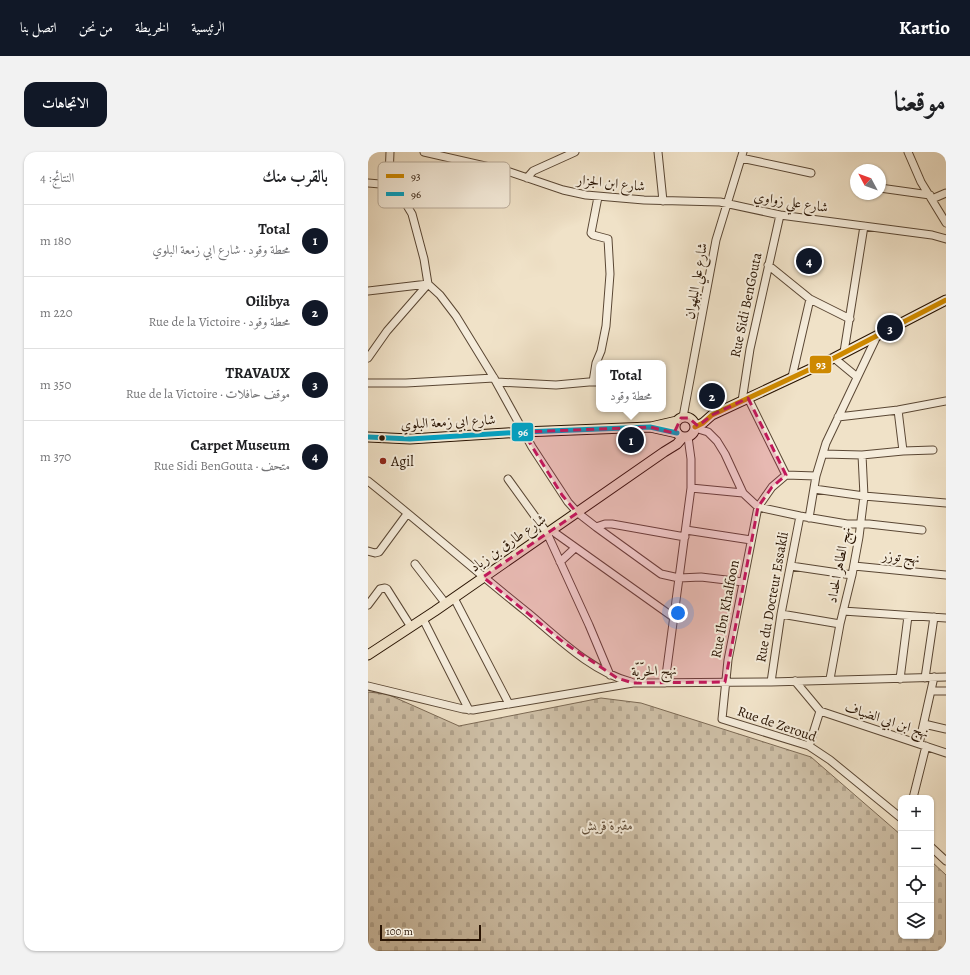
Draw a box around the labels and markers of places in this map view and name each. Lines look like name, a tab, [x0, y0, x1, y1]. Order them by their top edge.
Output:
pin: 4	[796, 246, 822, 276]
pin: 3	[877, 313, 903, 343]
pin: 2	[699, 381, 725, 411]
pin: 1	[618, 425, 644, 455]
unlabelled marker	[377, 433, 387, 443]
place label: Agil	[390, 452, 414, 471]
marker: Agil	[378, 456, 388, 466]

